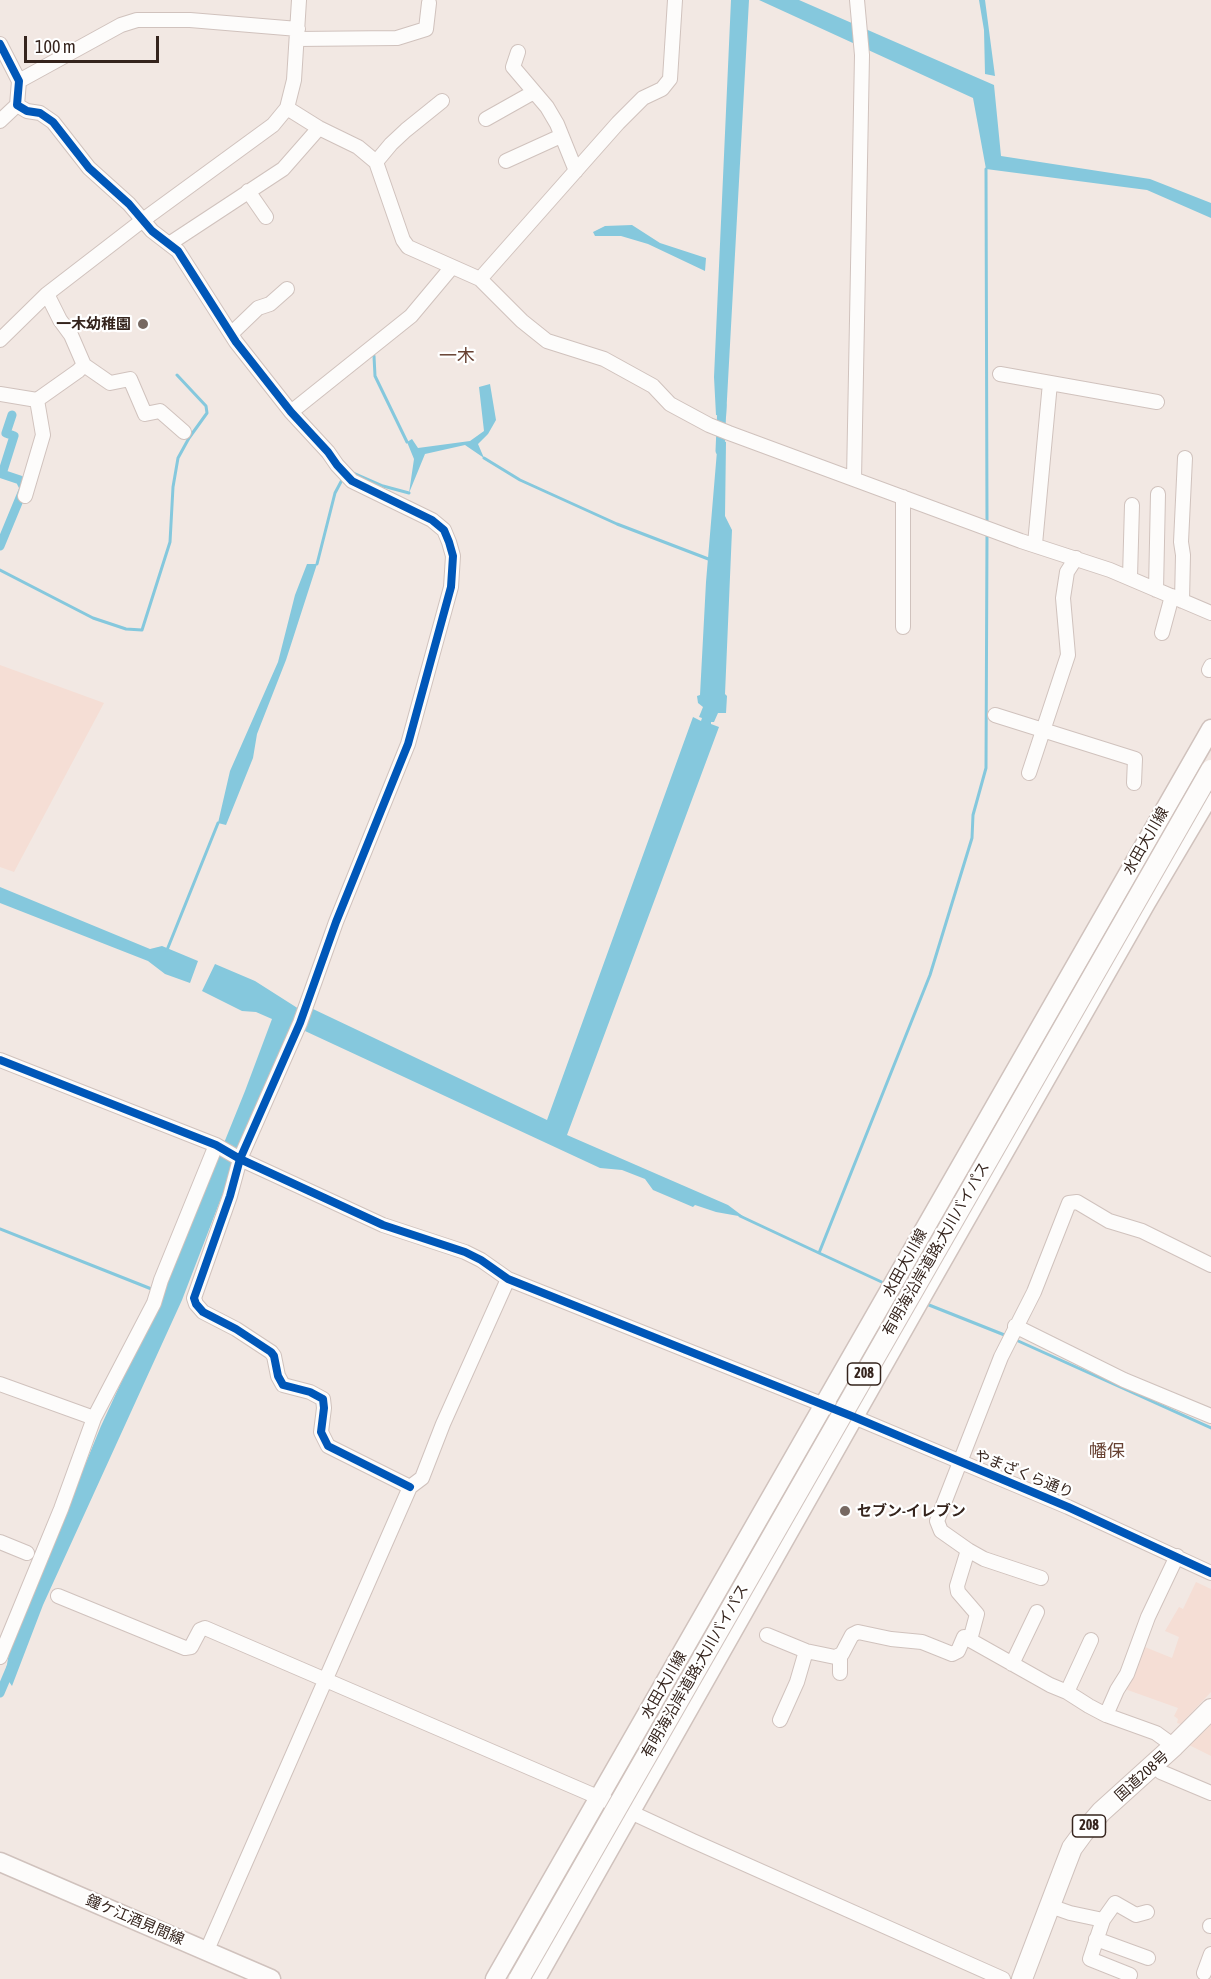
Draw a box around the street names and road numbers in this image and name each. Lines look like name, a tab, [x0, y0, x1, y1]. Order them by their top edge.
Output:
street label: 水田大川線	[1119, 804, 1173, 878]
street label: 有明海沿岸道路;大川バイパス	[879, 1159, 993, 1339]
street label: 水田大川線	[879, 1226, 931, 1300]
road number: 208	[848, 1363, 880, 1385]
street label: やまざくら通り	[972, 1446, 1076, 1502]
street label: 有明海沿岸道路;大川バイパス	[638, 1581, 752, 1761]
street label: 水田大川線	[637, 1648, 691, 1722]
street label: 国道208号	[1111, 1747, 1173, 1805]
road number: 208	[1072, 1815, 1106, 1837]
street label: 鐘ケ江酒見間線	[83, 1891, 187, 1949]

